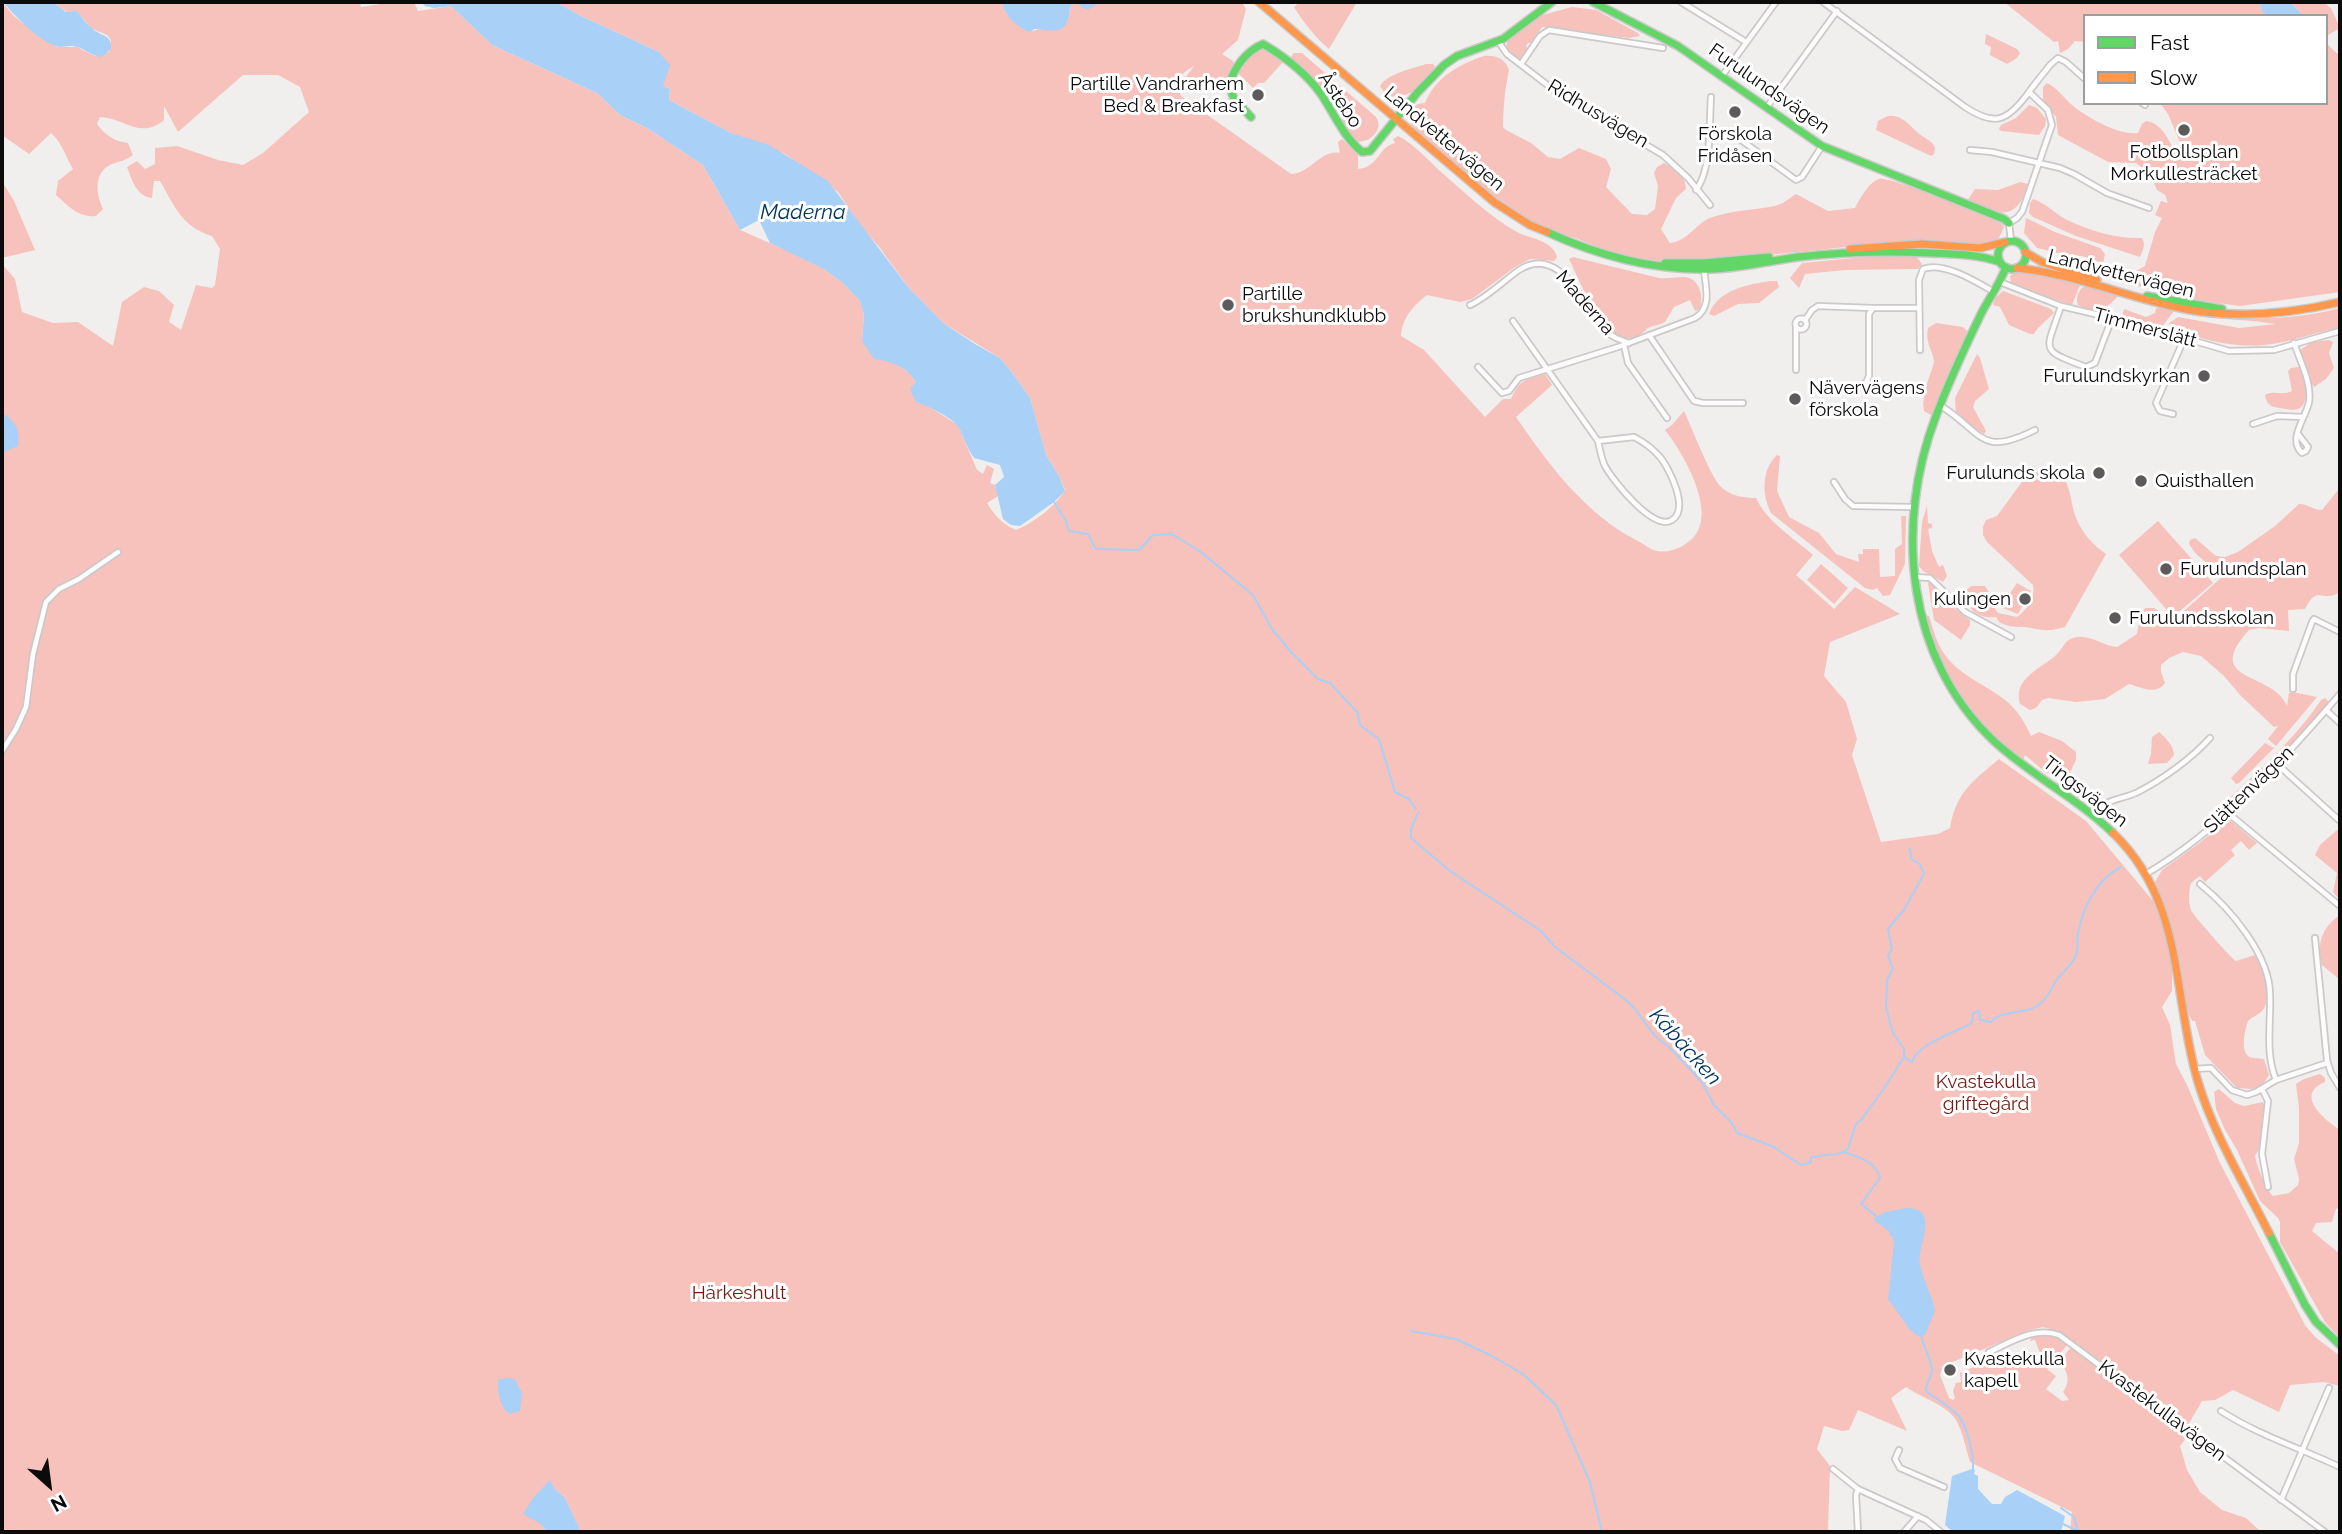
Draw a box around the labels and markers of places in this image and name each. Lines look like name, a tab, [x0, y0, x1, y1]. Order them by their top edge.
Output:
place label: Partille Vandrarhem Bed & Breakfast	[1070, 73, 1244, 117]
marker: Partille Vandrarhem Bed & Breakfast	[1250, 87, 1266, 103]
marker: Förskola Fridåsen	[1727, 104, 1743, 120]
marker: Fotbollsplan Morkullesträcket	[2176, 122, 2192, 138]
place label: Förskola Fridåsen	[1698, 123, 1772, 167]
place label: Fotbollsplan Morkullesträcket	[2110, 141, 2258, 185]
place label: Partille brukshundklubb	[1242, 283, 1386, 327]
marker: Partille brukshundklubb	[1220, 297, 1236, 313]
place label: Furulundskyrkan	[2043, 365, 2190, 387]
marker: Furulundskyrkan	[2196, 368, 2212, 384]
place label: Nävervägens förskola	[1809, 377, 1925, 421]
marker: Nävervägens förskola	[1787, 391, 1803, 407]
place label: Furulunds skola	[1946, 462, 2085, 484]
marker: Furulunds skola	[2091, 465, 2107, 481]
place label: Quisthallen	[2155, 470, 2254, 492]
marker: Quisthallen	[2133, 473, 2149, 489]
place label: Furulundsplan	[2180, 558, 2307, 580]
marker: Furulundsplan	[2158, 561, 2174, 577]
place label: Kulingen	[1933, 588, 2011, 610]
marker: Kulingen	[2017, 591, 2033, 607]
place label: Furulundsskolan	[2129, 607, 2274, 629]
marker: Furulundsskolan	[2107, 610, 2123, 626]
place label: Kvastekulla kapell	[1964, 1348, 2064, 1392]
marker: Kvastekulla kapell	[1942, 1362, 1958, 1378]

